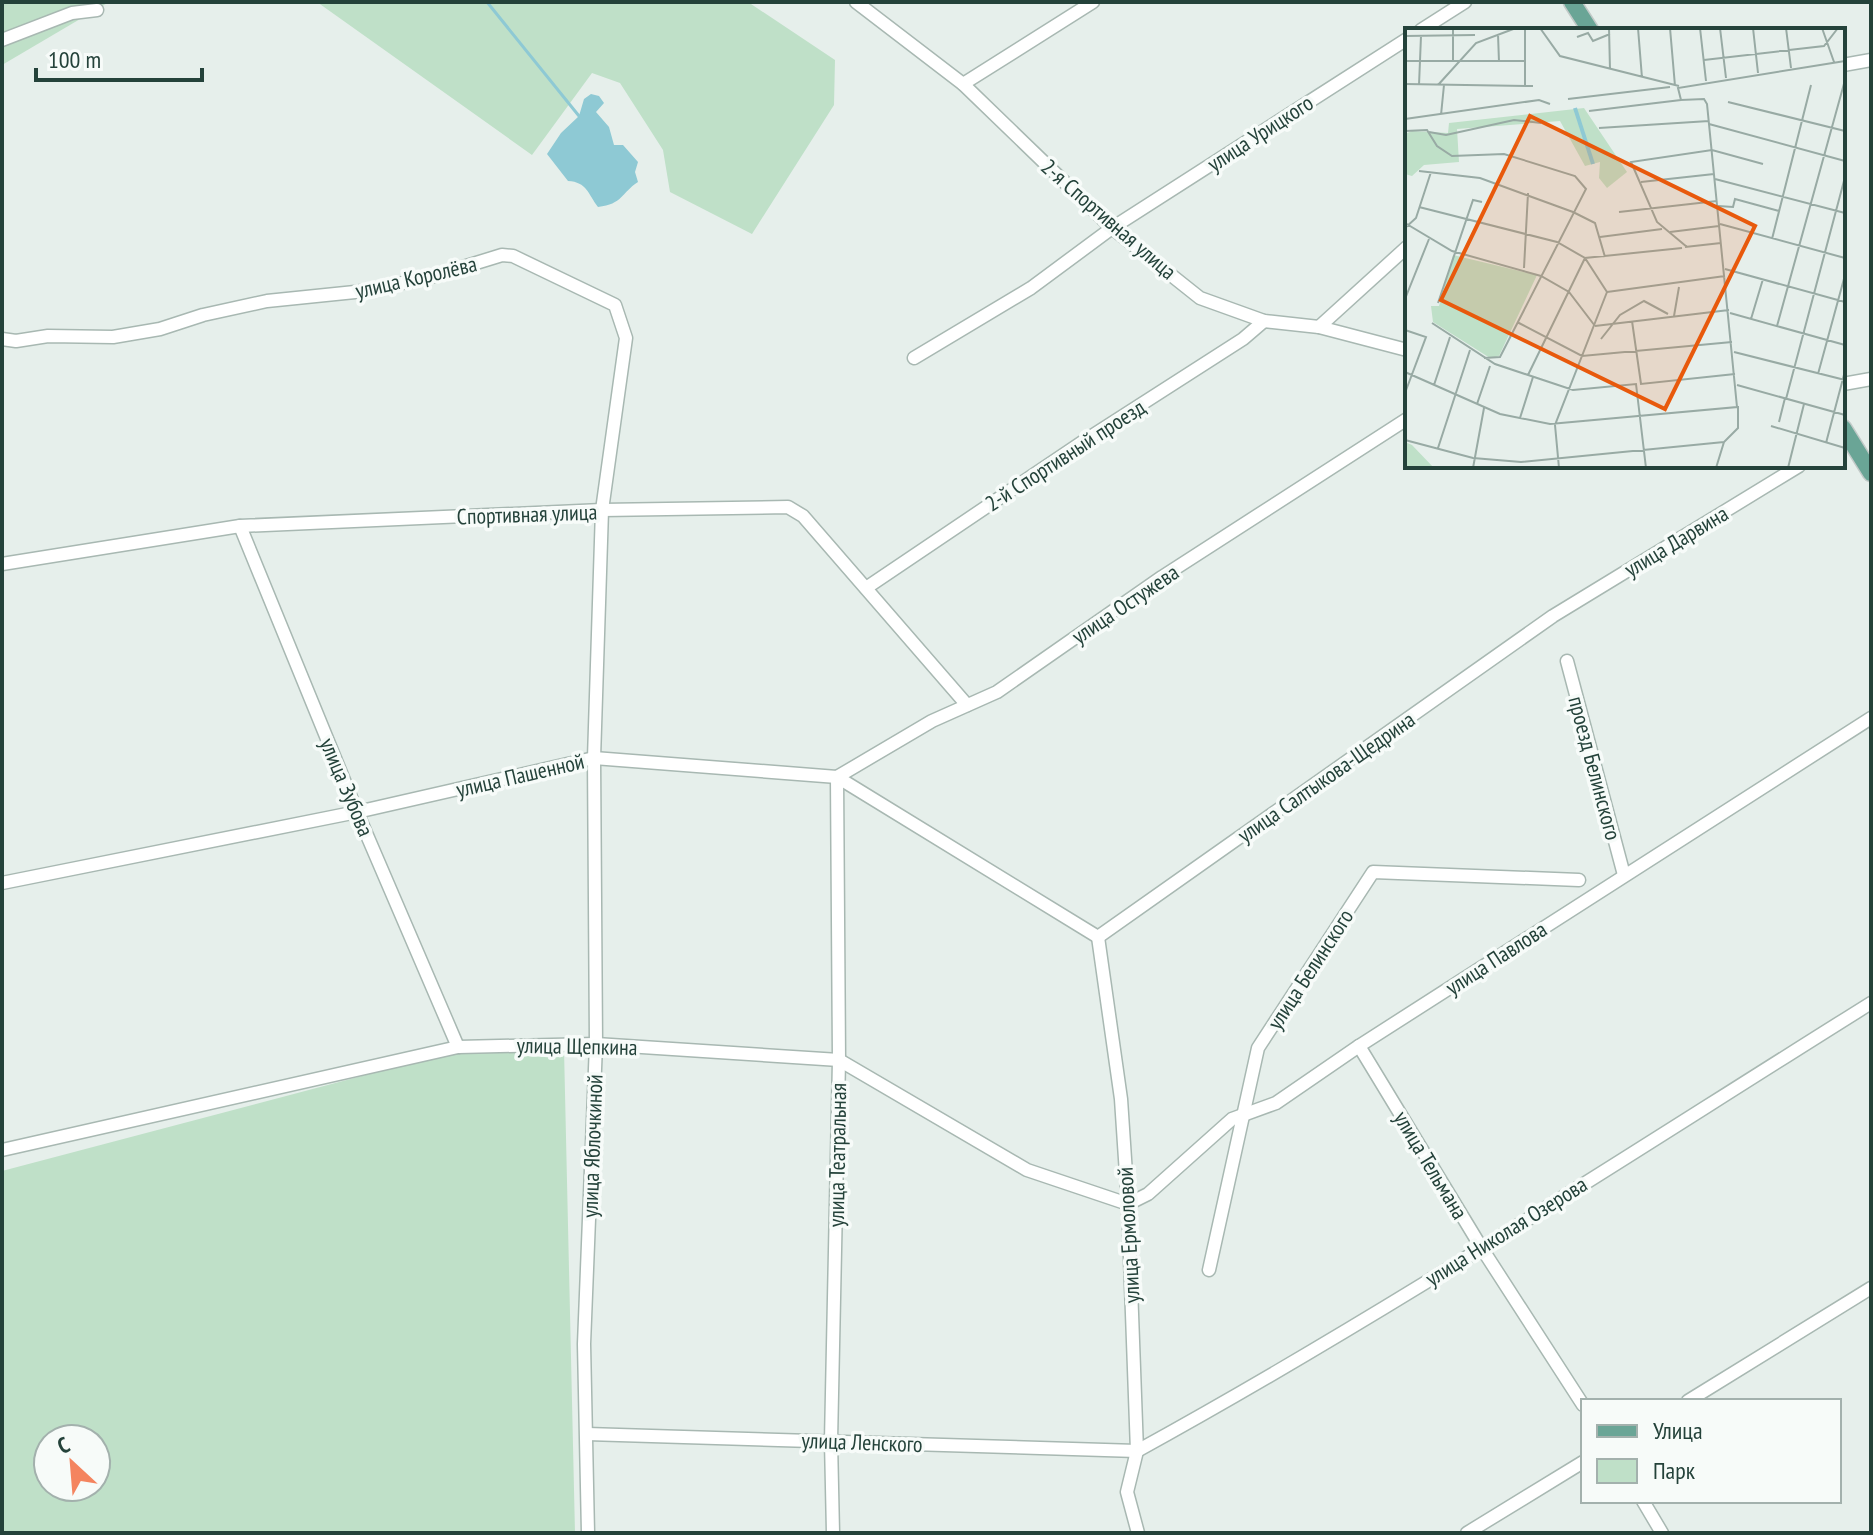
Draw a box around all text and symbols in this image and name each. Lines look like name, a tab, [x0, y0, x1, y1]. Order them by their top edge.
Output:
inset map	[1405, 28, 1845, 468]
scale bar	[36, 32, 202, 82]
text: 100 m	[48, 44, 101, 75]
street label: улица Урицкого	[1202, 88, 1318, 178]
street label: 2-я Спортивная улица	[1036, 153, 1182, 285]
street label: улица Королёва	[353, 249, 479, 305]
street label: 2-й Спортивный проезд	[980, 393, 1151, 517]
street label: Спортивная улица	[456, 498, 598, 530]
street label: улица Дарвина	[1619, 499, 1733, 583]
street label: улица Остужева	[1066, 558, 1184, 650]
street label: проезд Белинского	[1562, 693, 1628, 843]
street label: улица Салтыкова-Щедрина	[1232, 705, 1420, 849]
street label: улица Зубова	[314, 734, 380, 840]
street label: улица Пашенной	[453, 747, 587, 803]
street label: улица Белинского	[1261, 904, 1359, 1034]
street label: улица Павлова	[1440, 915, 1552, 1001]
street label: улица Щепкина	[516, 1031, 638, 1061]
street label: улица Яблочкиной	[576, 1074, 608, 1218]
street label: улица Театральная	[822, 1083, 852, 1227]
street label: улица Тельмана	[1388, 1106, 1474, 1224]
street label: улица Ермоловой	[1110, 1166, 1146, 1304]
street label: улица Николая Озерова	[1420, 1170, 1592, 1292]
legend	[1581, 1399, 1841, 1503]
text: Улица	[1653, 1415, 1703, 1446]
north arrow	[32, 1423, 112, 1503]
street label: улица Ленского	[801, 1426, 923, 1458]
text: С	[53, 1430, 74, 1460]
text: Парк	[1653, 1455, 1696, 1486]

